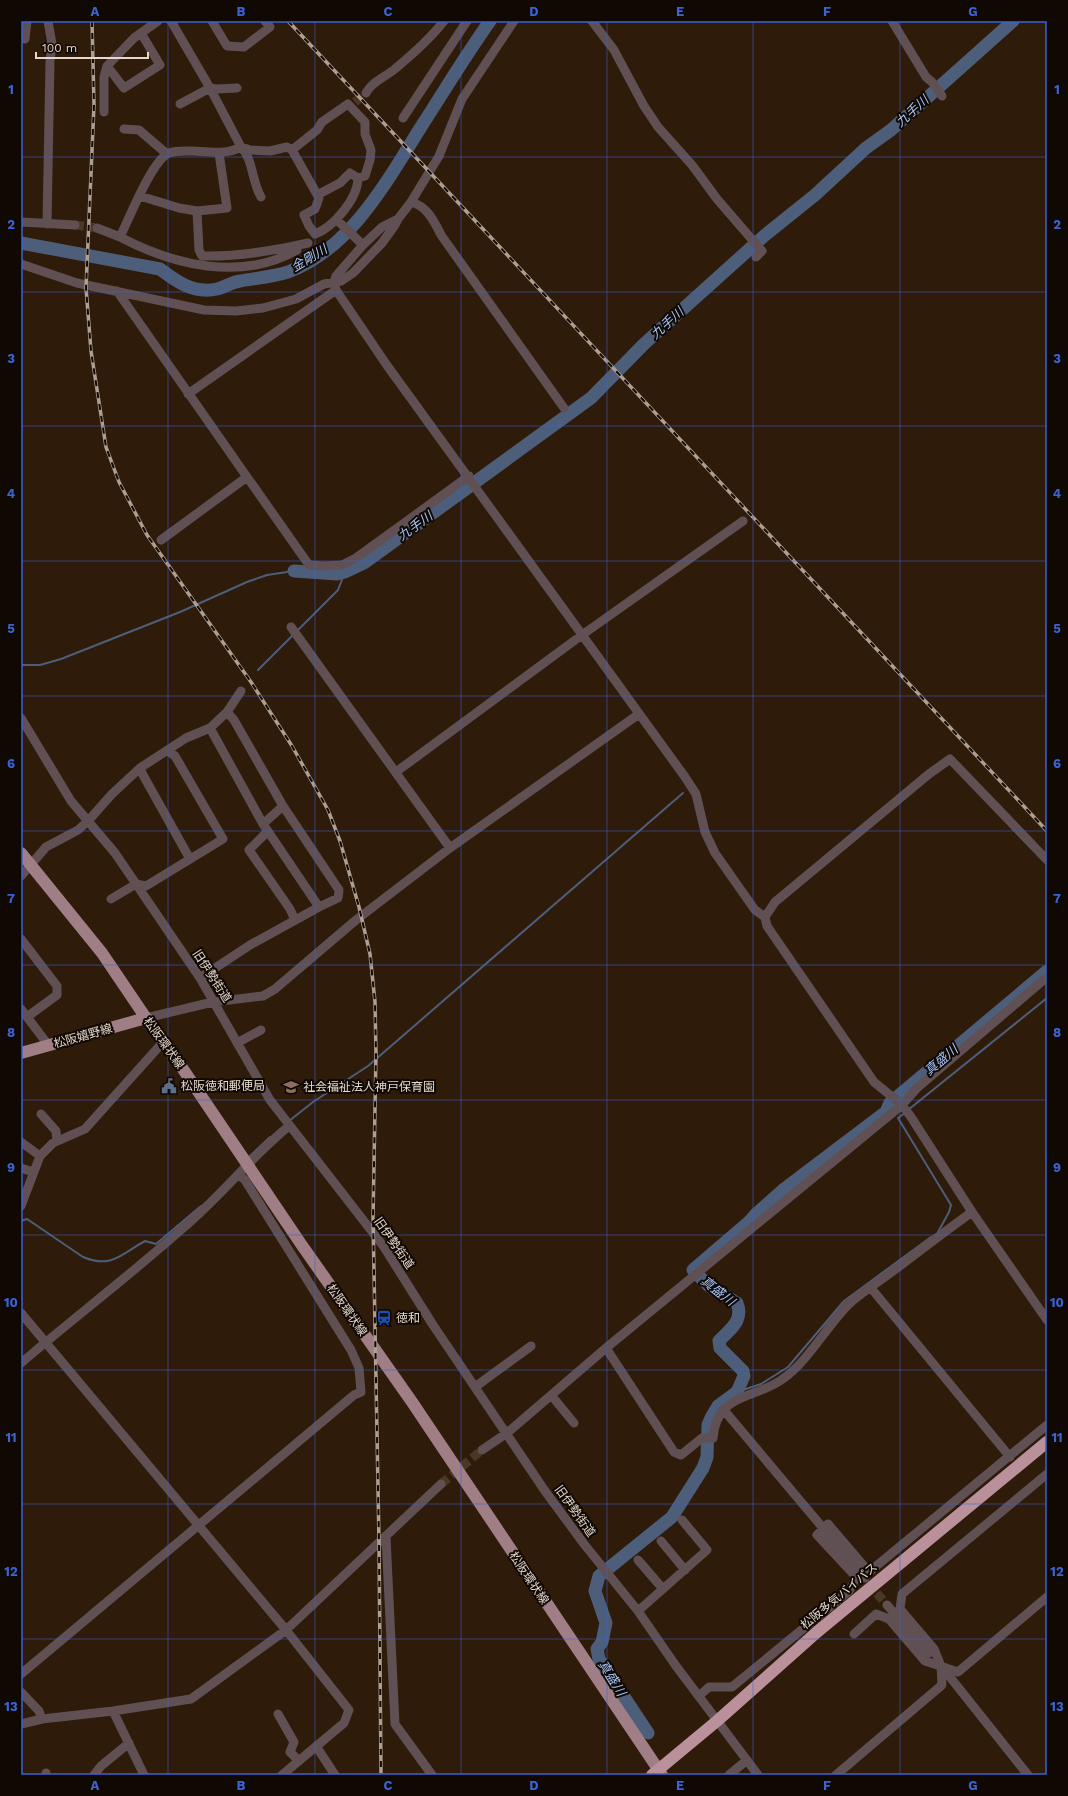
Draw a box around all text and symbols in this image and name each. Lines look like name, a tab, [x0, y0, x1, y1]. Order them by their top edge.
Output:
text: A	[91, 4, 100, 19]
text: B	[237, 4, 246, 19]
text: C	[384, 4, 393, 19]
text: D	[529, 4, 539, 19]
text: E	[676, 4, 684, 19]
text: F	[823, 4, 831, 19]
text: G	[968, 4, 978, 19]
scale bar	[36, 34, 148, 60]
text: 100 m	[42, 41, 77, 55]
text: 1	[8, 82, 14, 97]
text: 1	[1054, 82, 1060, 97]
water label: 九手川	[892, 91, 933, 130]
text: 2	[7, 217, 15, 232]
text: 2	[1053, 217, 1061, 232]
water label: 金剛川	[288, 241, 331, 274]
water label: 九手川	[647, 303, 688, 342]
text: 3	[7, 351, 15, 366]
text: 3	[1053, 351, 1061, 366]
text: 4	[7, 486, 16, 501]
text: 4	[1053, 486, 1062, 501]
water label: 九手川	[395, 507, 437, 544]
text: 5	[7, 621, 15, 636]
text: 5	[1053, 621, 1061, 636]
text: 6	[7, 756, 15, 771]
text: 6	[1053, 756, 1061, 771]
text: 7	[7, 891, 15, 906]
text: 7	[1053, 891, 1061, 906]
street label: 旧伊勢街道	[190, 947, 234, 1005]
street label: 松阪環状線	[141, 1015, 187, 1071]
street label: 松阪嬉野線	[52, 1021, 114, 1051]
text: 8	[7, 1025, 15, 1040]
text: 8	[1053, 1025, 1061, 1040]
water label: 真盛川	[921, 1040, 962, 1078]
public building icon: 松阪徳和郵便局	[160, 1077, 178, 1095]
school or university icon: 社会福祉法人神戸保育園	[282, 1078, 300, 1096]
place label: 松阪徳和郵便局	[181, 1079, 265, 1093]
place label: 社会福祉法人神戸保育園	[303, 1080, 435, 1094]
text: 9	[7, 1160, 15, 1175]
text: 9	[1053, 1160, 1061, 1175]
street label: 旧伊勢街道	[371, 1214, 417, 1272]
water label: 真盛川	[698, 1273, 740, 1310]
street label: 松阪環状線	[324, 1281, 370, 1339]
text: 10	[4, 1295, 18, 1310]
text: 10	[1050, 1295, 1064, 1310]
station icon: 徳和	[375, 1309, 393, 1327]
place label: 徳和	[396, 1311, 420, 1325]
text: 11	[5, 1430, 17, 1445]
text: 11	[1051, 1430, 1063, 1445]
street label: 旧伊勢街道	[552, 1483, 598, 1539]
street label: 松阪環状線	[506, 1549, 552, 1607]
street label: 松阪多気バイパス	[798, 1560, 880, 1632]
text: 12	[4, 1564, 18, 1579]
text: 12	[1050, 1564, 1064, 1579]
water label: 真盛川	[595, 1657, 630, 1700]
text: 13	[4, 1699, 18, 1714]
text: 13	[1050, 1699, 1064, 1714]
text: A	[91, 1778, 100, 1793]
text: B	[237, 1778, 246, 1793]
text: C	[384, 1778, 393, 1793]
text: D	[529, 1778, 539, 1793]
text: E	[676, 1778, 684, 1793]
text: F	[823, 1778, 831, 1793]
text: G	[968, 1778, 978, 1793]

